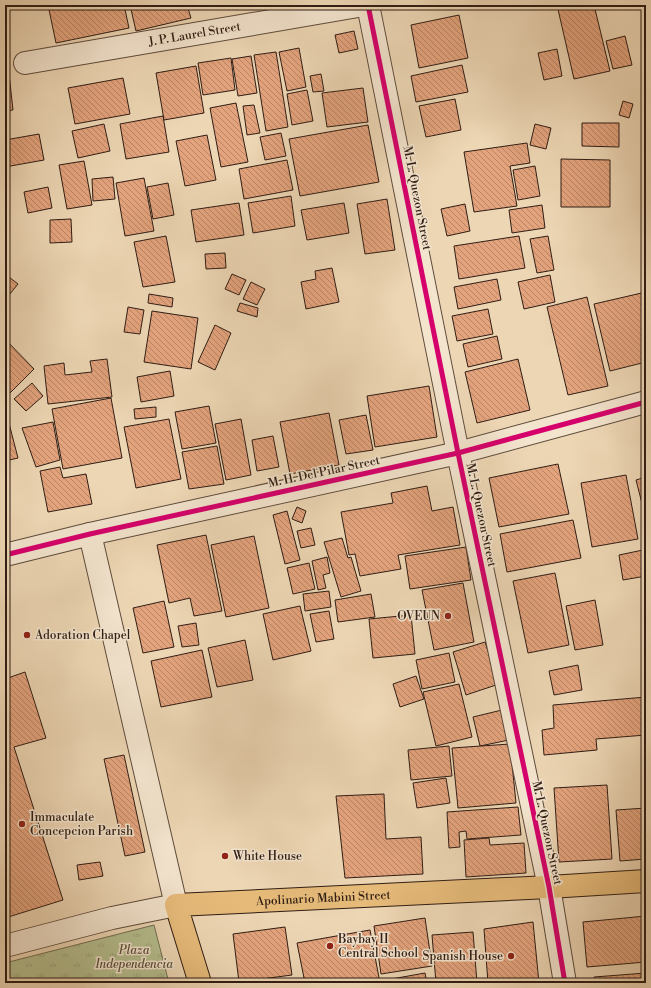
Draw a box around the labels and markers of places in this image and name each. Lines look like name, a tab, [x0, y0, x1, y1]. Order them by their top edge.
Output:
place label: OVEUN	[397, 609, 440, 624]
marker: OVEUN	[443, 611, 453, 621]
place label: Adoration Chapel	[34, 628, 131, 643]
marker: Adoration Chapel	[22, 630, 32, 640]
place label: Immaculate Concepcion Parish	[30, 810, 133, 839]
marker: Immaculate Concepcion Parish	[17, 819, 27, 829]
place label: White House	[232, 849, 302, 864]
marker: White House	[220, 851, 230, 861]
place label: Baybay II Central School	[337, 932, 418, 961]
marker: Baybay II Central School	[325, 941, 335, 951]
place label: Spanish House	[423, 949, 503, 964]
marker: Spanish House	[506, 951, 516, 961]

